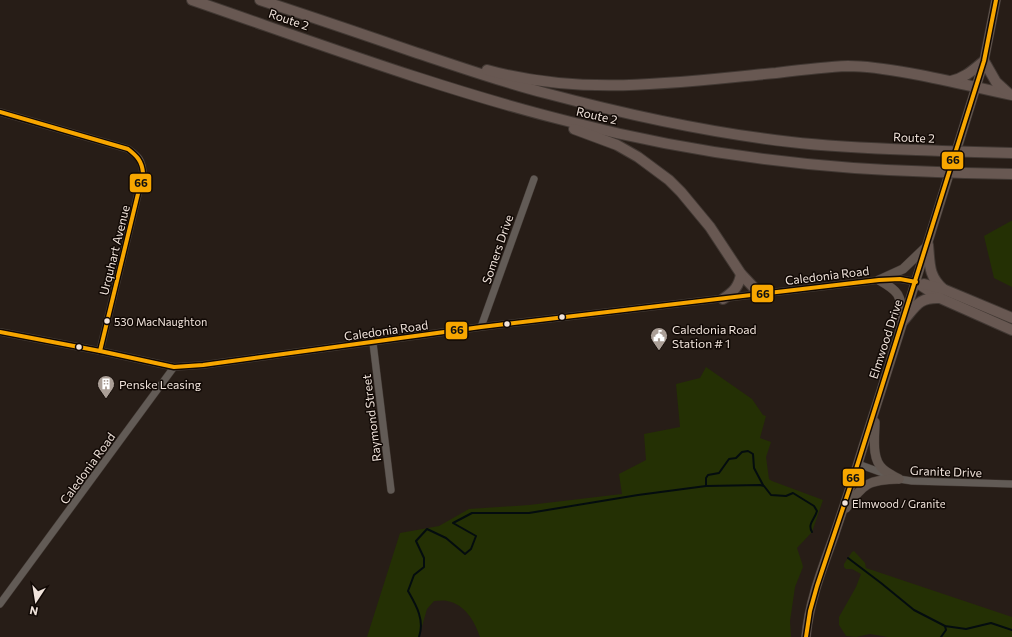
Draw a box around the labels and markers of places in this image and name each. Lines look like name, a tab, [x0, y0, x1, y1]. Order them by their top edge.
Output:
unlabelled marker	[557, 312, 567, 322]
place label: 530 MacNaughton	[114, 315, 207, 328]
marker: 530 MacNaughton	[102, 316, 112, 326]
unlabelled marker	[502, 319, 512, 329]
place label: Caledonia Road Station # 1	[672, 322, 757, 350]
public building icon: Caledonia Road Station # 1	[649, 326, 669, 351]
unlabelled marker	[74, 342, 84, 352]
building icon: Penske Leasing	[96, 374, 116, 399]
place label: Penske Leasing	[119, 377, 202, 391]
place label: Elmwood / Granite	[852, 497, 946, 510]
marker: Elmwood / Granite	[840, 498, 850, 508]

